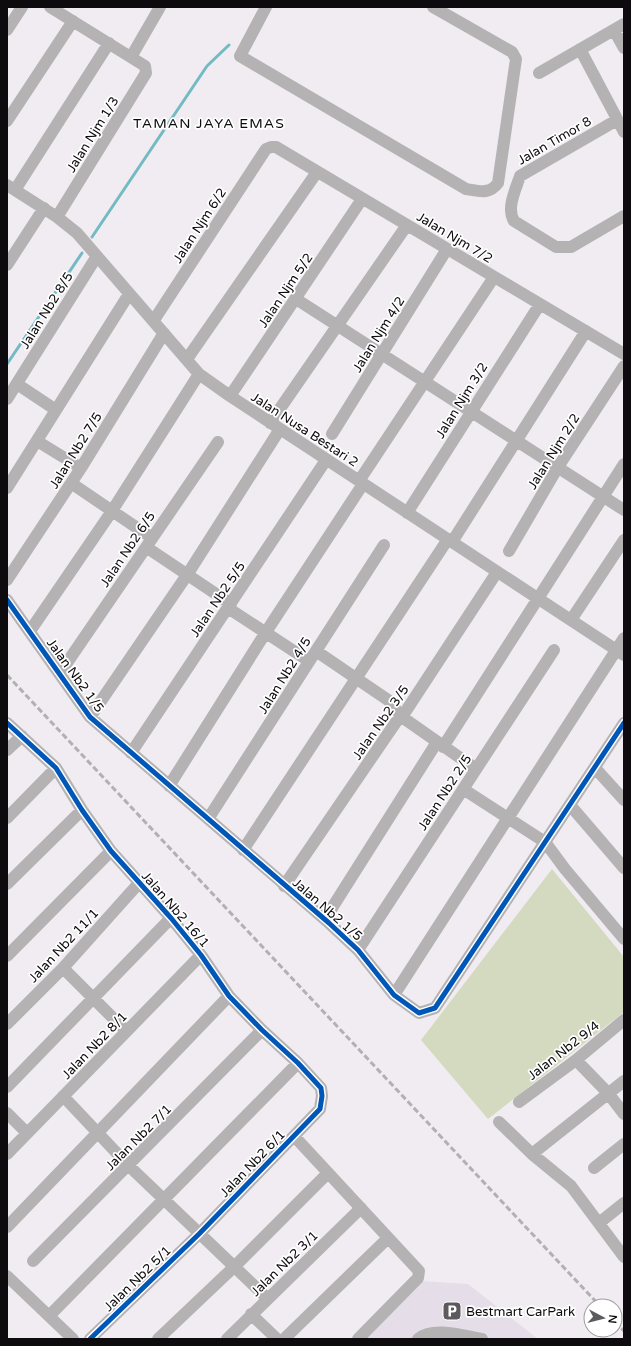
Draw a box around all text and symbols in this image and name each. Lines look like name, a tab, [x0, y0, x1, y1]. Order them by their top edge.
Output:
street label: Jalan Njm 1/3	[63, 94, 122, 175]
street label: Jalan Timor 8	[515, 113, 594, 168]
district label: TAMAN JAYA EMAS	[133, 115, 285, 132]
street label: Jalan Njm 6/2	[170, 185, 230, 266]
street label: Jalan Njm 7/2	[414, 209, 495, 267]
street label: Jalan Njm 5/2	[255, 250, 317, 331]
street label: Jalan Nb2 8/5	[17, 269, 77, 352]
street label: Jalan Njm 4/2	[349, 294, 408, 375]
street label: Jalan Njm 3/2	[432, 360, 491, 441]
street label: Jalan Nusa Bestari 2	[248, 389, 361, 471]
street label: Jalan Nb2 7/5	[46, 409, 106, 492]
street label: Jalan Njm 2/2	[524, 411, 583, 492]
street label: Jalan Nb2 6/5	[97, 509, 159, 590]
street label: Jalan Nb2 5/5	[187, 559, 249, 640]
street label: Jalan Nb2 4/5	[255, 634, 315, 717]
street label: Jalan Nb2 1/5	[43, 636, 107, 716]
street label: Jalan Nb2 3/5	[349, 682, 412, 763]
street label: Jalan Nb2 2/5	[414, 752, 475, 834]
street label: Jalan Nb2 16/1	[138, 868, 213, 951]
street label: Jalan Nb2 1/5	[289, 875, 366, 944]
street label: Jalan Nb2 11/1	[25, 905, 102, 986]
street label: Jalan Nb2 8/1	[59, 1009, 131, 1083]
street label: Jalan Nb2 9/4	[525, 1018, 603, 1084]
street label: Jalan Nb2 7/1	[102, 1101, 175, 1174]
street label: Jalan Nb2 6/1	[217, 1127, 289, 1201]
street label: Jalan Nb2 3/1	[248, 1228, 322, 1300]
street label: Jalan Nb2 5/1	[101, 1243, 175, 1315]
north arrow	[583, 1298, 623, 1338]
parking icon: Bestmart CarPark	[441, 1300, 463, 1322]
place label: Bestmart CarPark	[466, 1304, 575, 1320]
text: N	[605, 1314, 619, 1324]

